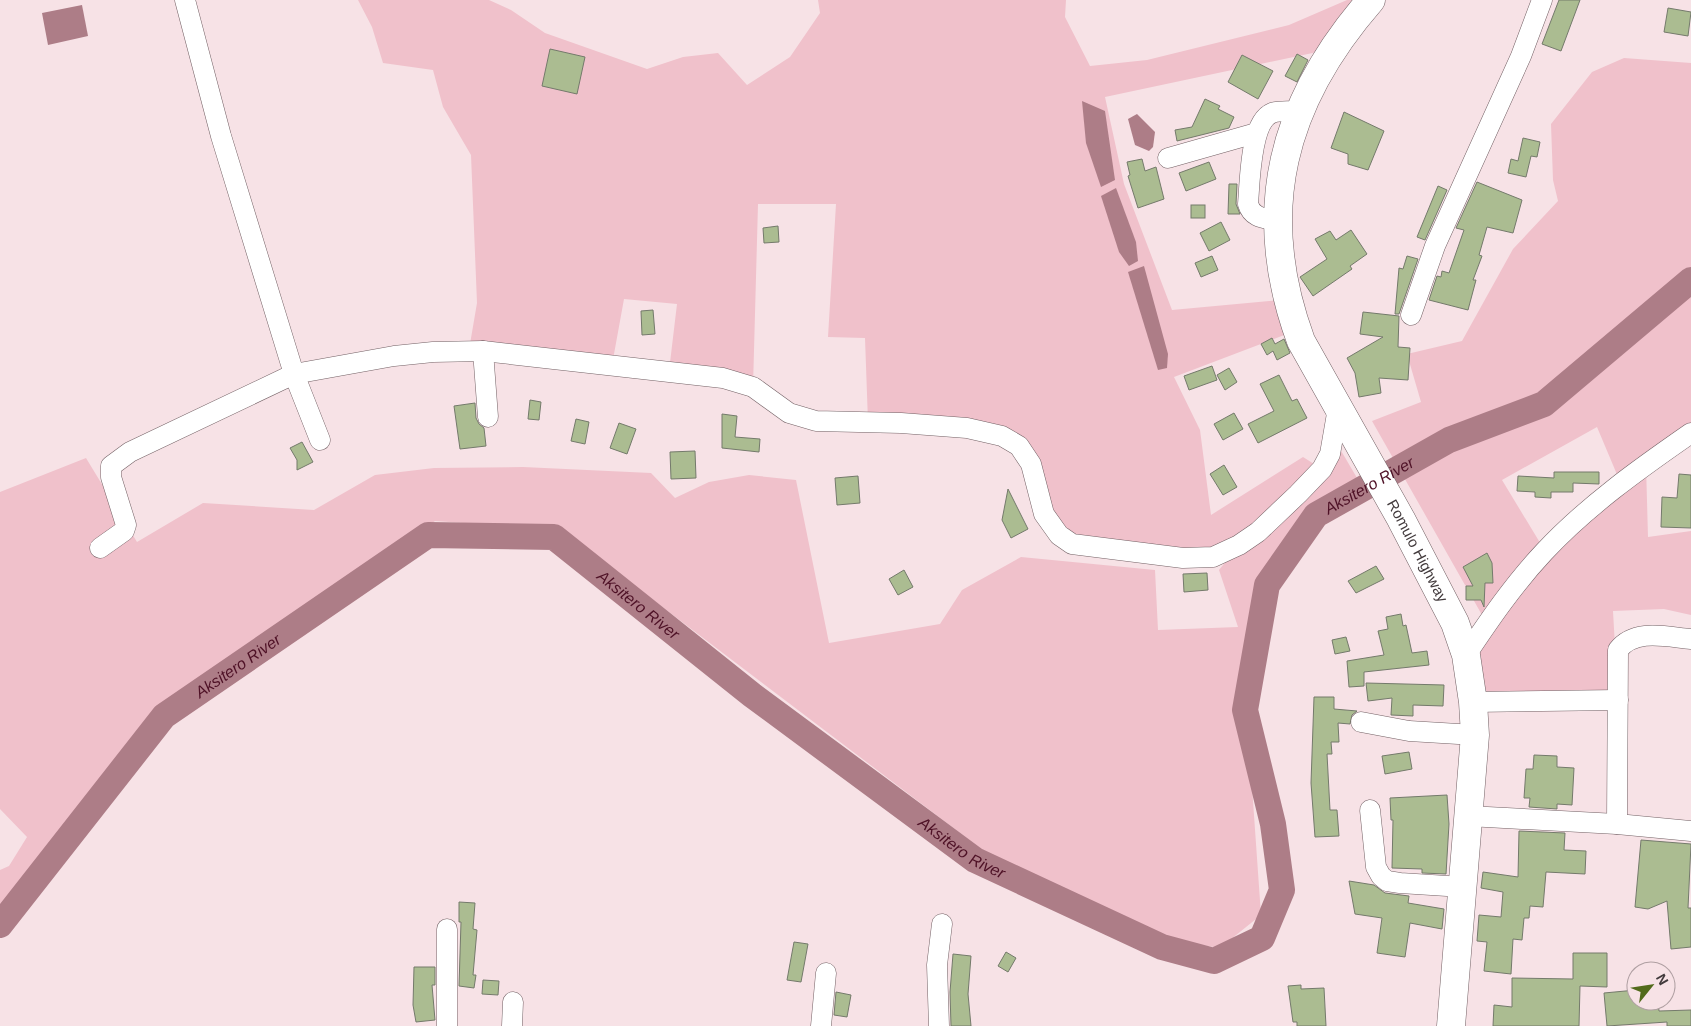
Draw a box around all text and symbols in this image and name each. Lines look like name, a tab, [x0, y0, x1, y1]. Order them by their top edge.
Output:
water label: Aksitero River	[1321, 453, 1417, 518]
street label: Romulo Highway	[1384, 496, 1452, 605]
water label: Aksitero River	[593, 567, 683, 643]
water label: Aksitero River	[191, 630, 284, 702]
water label: Aksitero River	[915, 813, 1008, 882]
north arrow	[1626, 961, 1676, 1011]
text: N	[1653, 971, 1672, 988]

